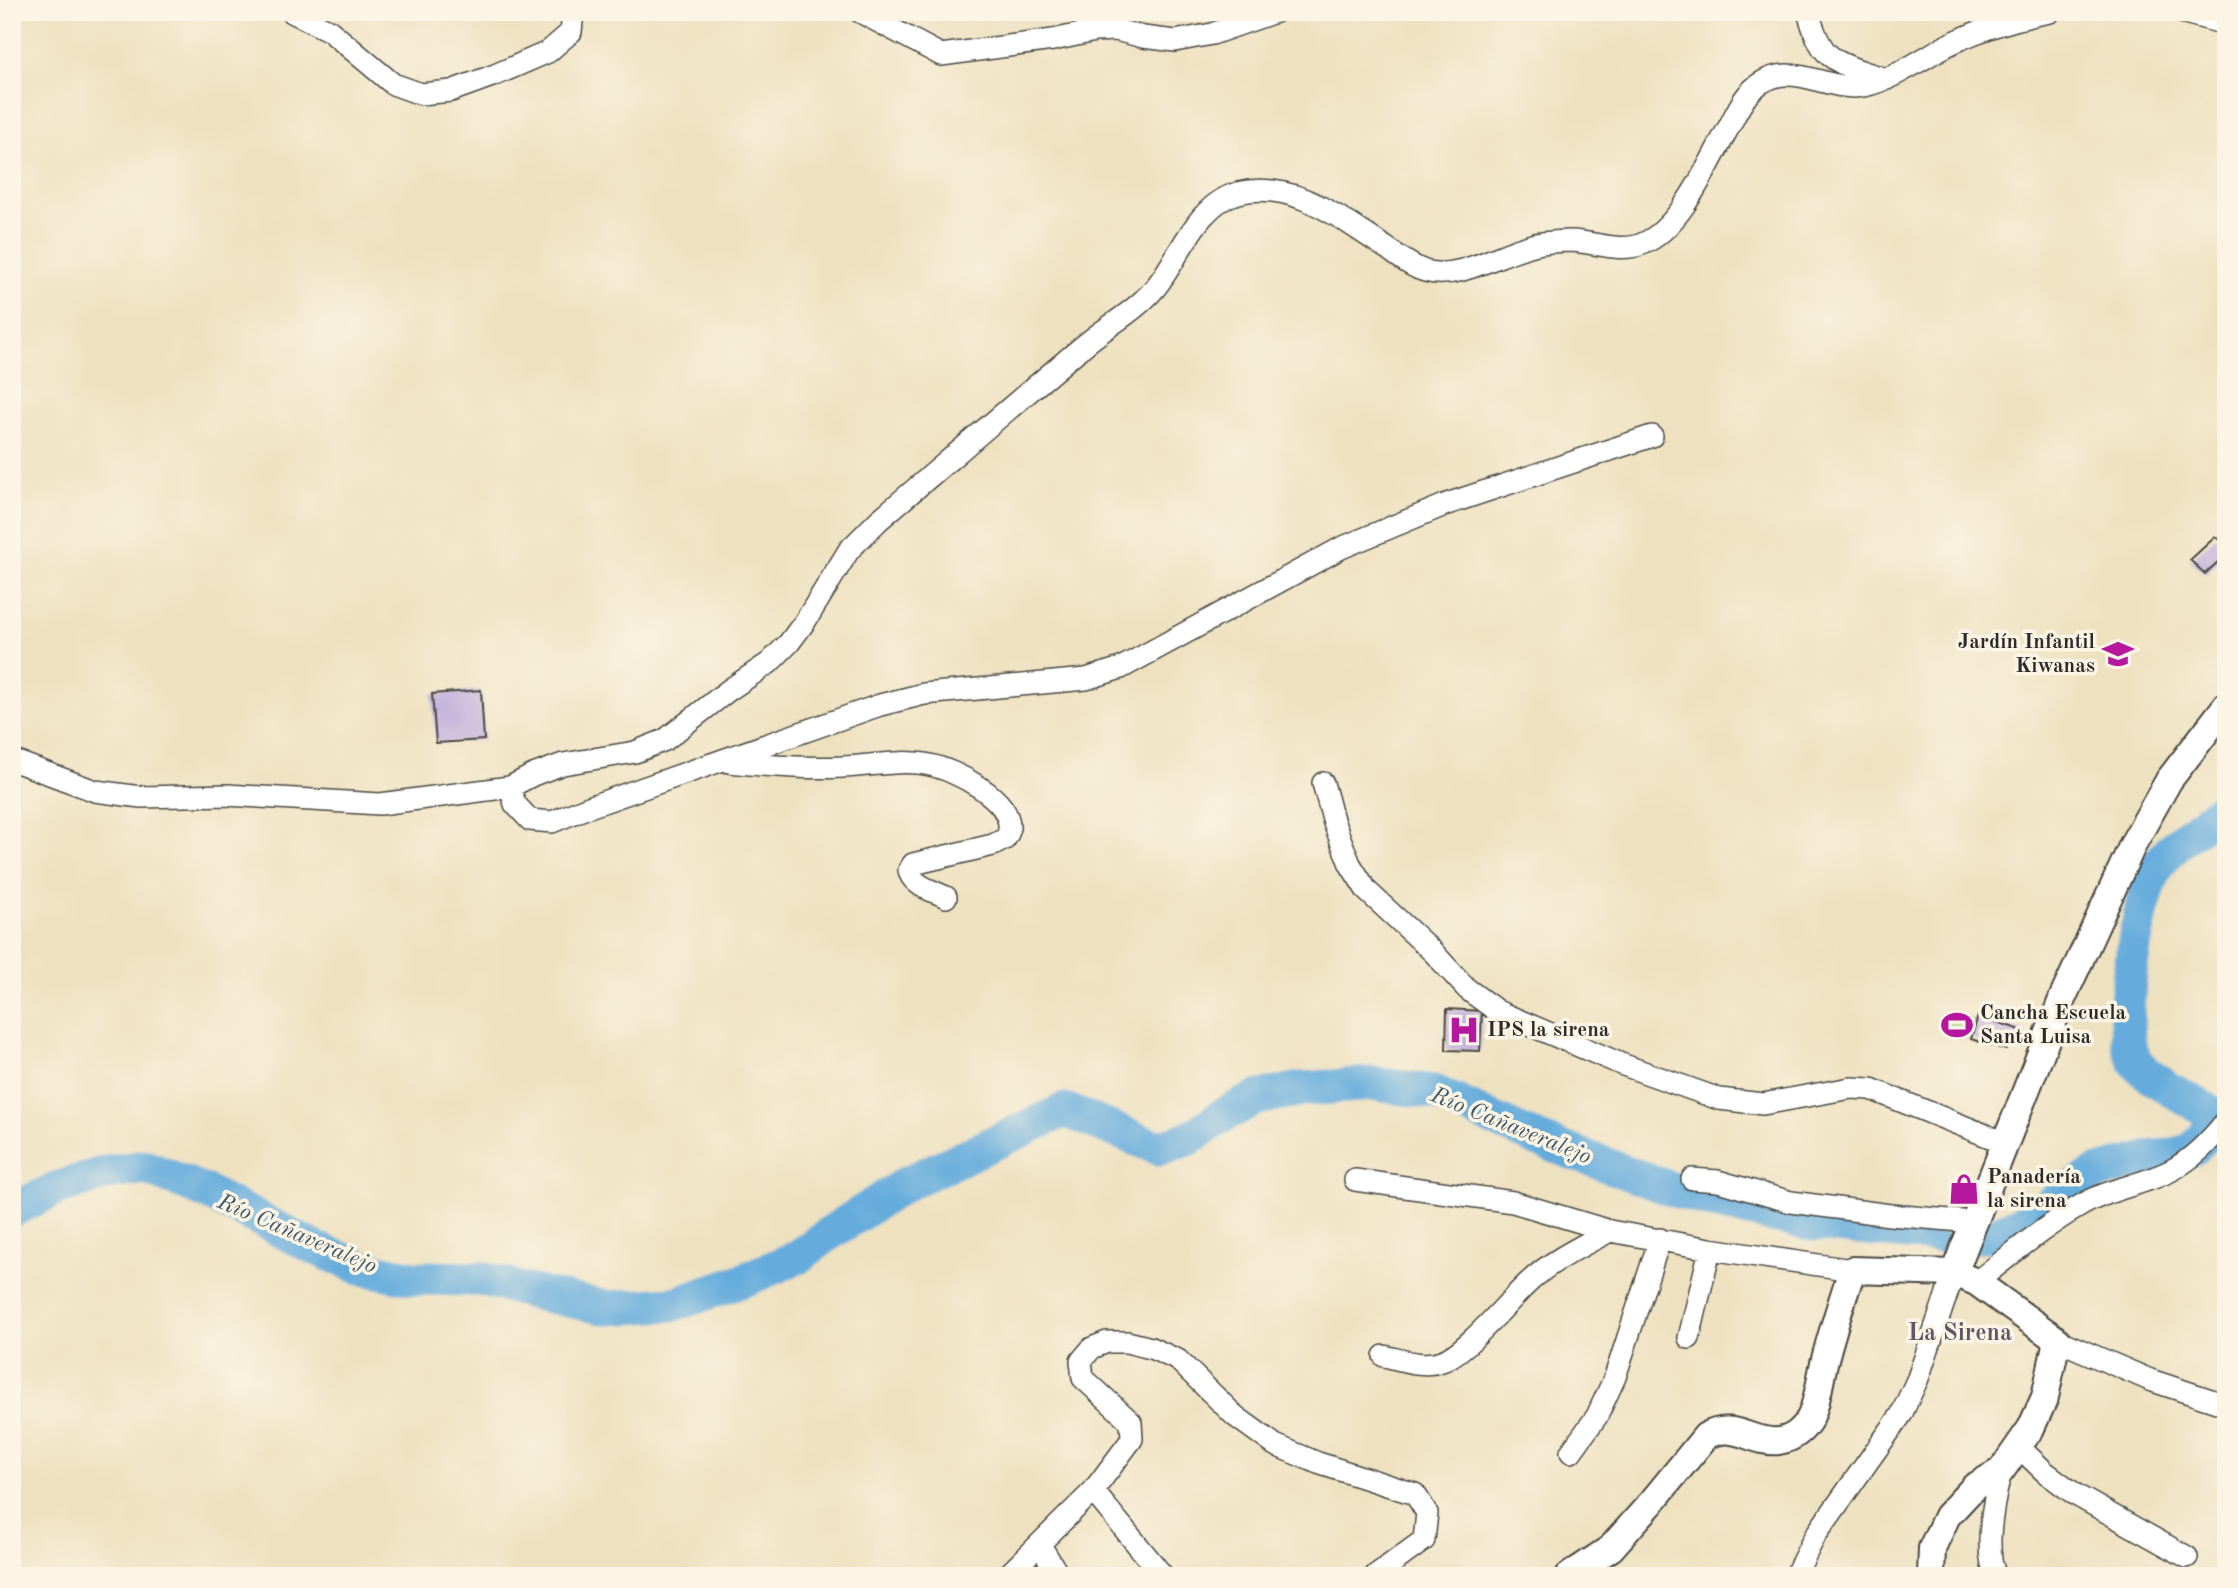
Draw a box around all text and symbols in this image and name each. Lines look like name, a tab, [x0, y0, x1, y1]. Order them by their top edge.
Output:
place label: Jardín Infantil Kiwanas	[1958, 632, 2095, 677]
school or university icon: Jardín Infantil Kiwanas	[2101, 637, 2135, 671]
place label: Cancha Escuela Santa Luisa	[1980, 1003, 2127, 1048]
sports icon: Cancha Escuela Santa Luisa	[1940, 1008, 1974, 1042]
hospital icon: IPS la sirena	[1447, 1013, 1481, 1047]
place label: IPS la sirena	[1487, 1020, 1610, 1041]
water label: Río Cañaveralejo	[1426, 1083, 1594, 1170]
place label: Panadería la sirena	[1987, 1167, 2081, 1212]
shop icon: Panadería la sirena	[1947, 1172, 1981, 1206]
water label: Río Cañaveralejo	[213, 1190, 380, 1279]
district label: La Sirena	[1908, 1322, 2012, 1346]

